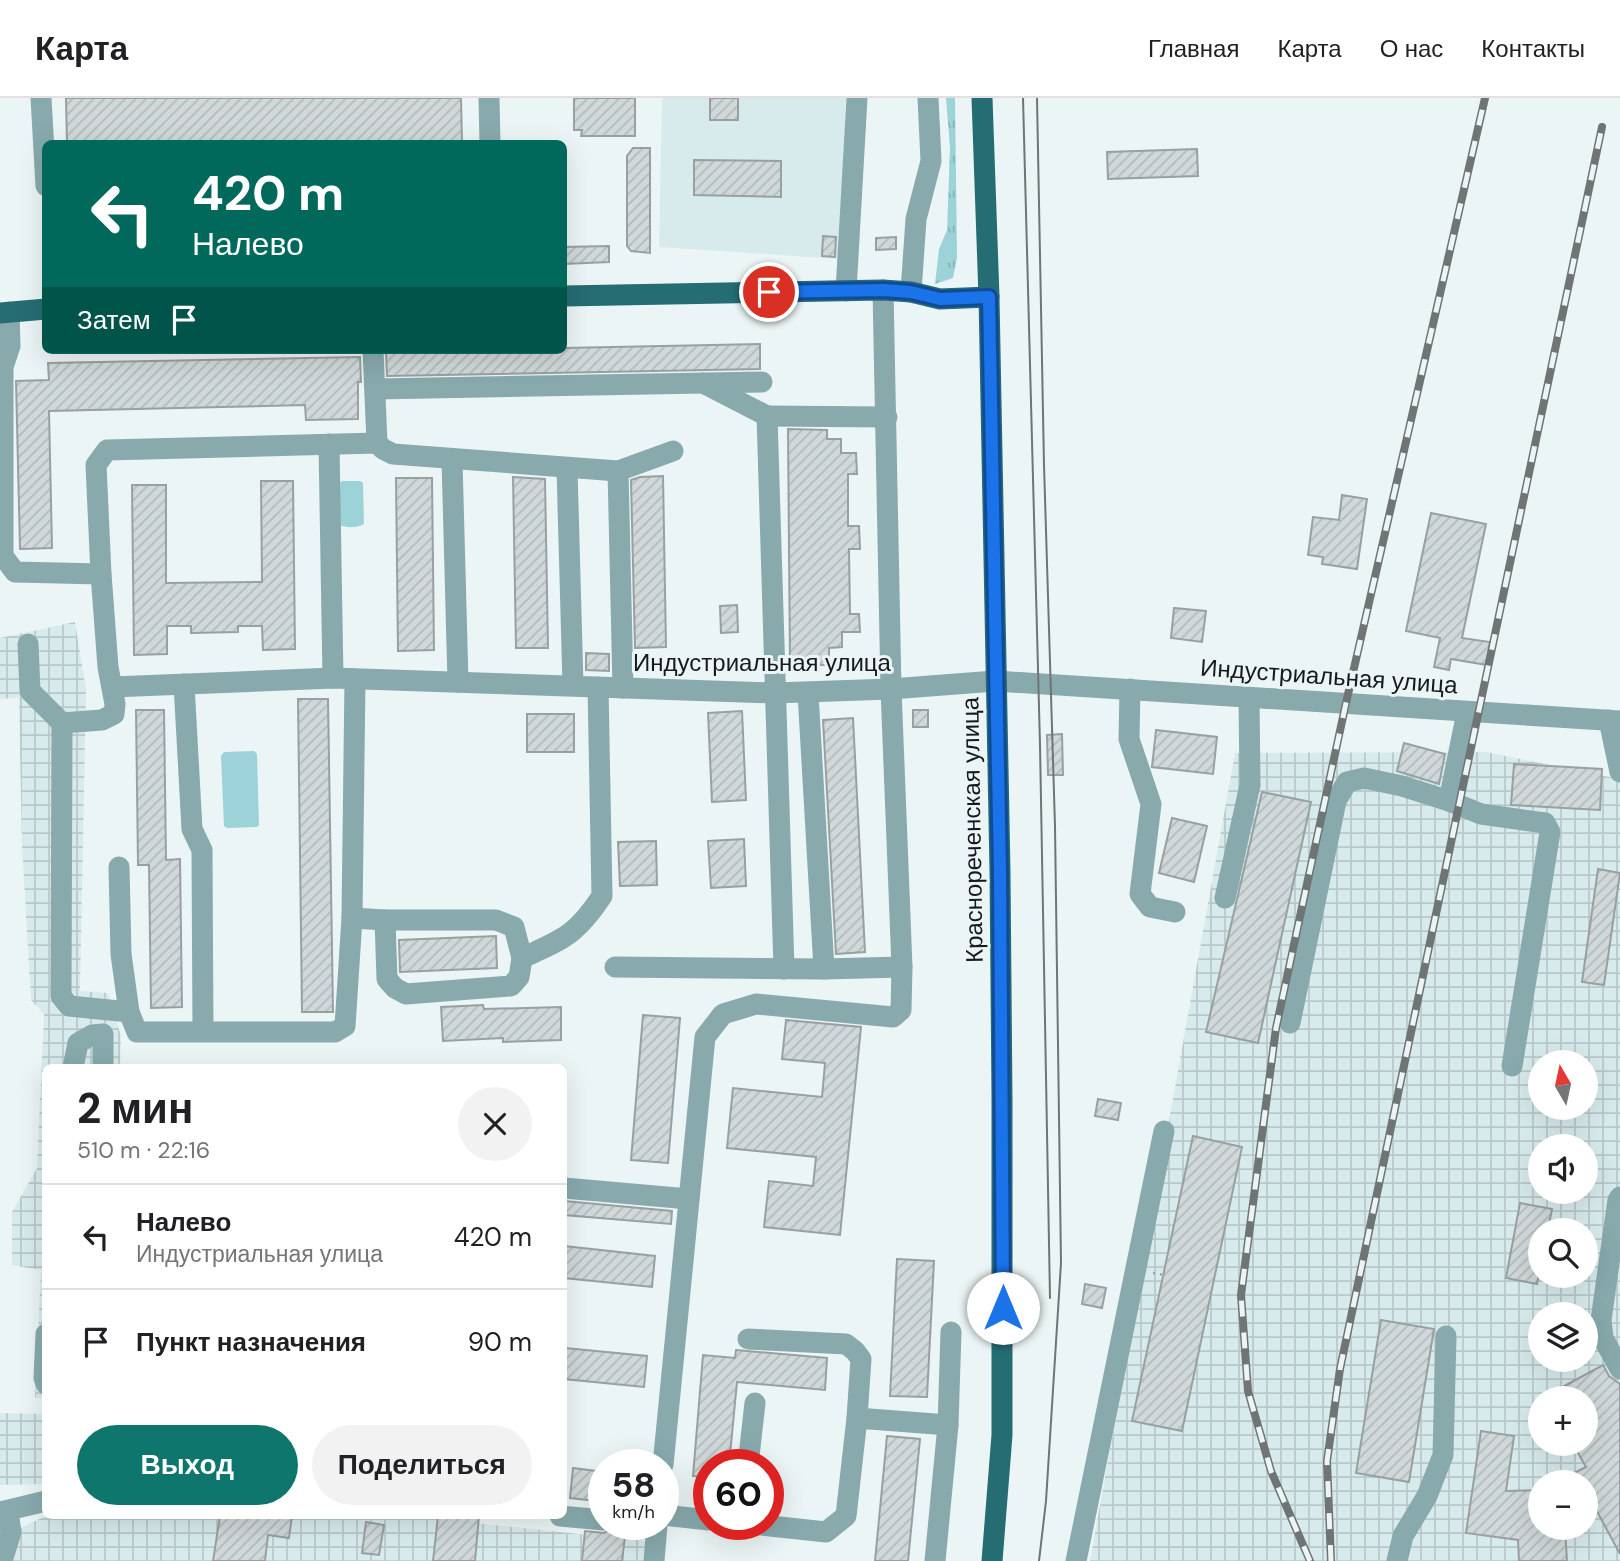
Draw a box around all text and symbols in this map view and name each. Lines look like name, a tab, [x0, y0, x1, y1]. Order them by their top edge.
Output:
text: Карта	[35, 27, 128, 70]
text: Главная	[1148, 33, 1239, 64]
text: Карта	[1277, 33, 1342, 64]
text: О нас	[1380, 33, 1443, 64]
text: Контакты	[1481, 33, 1585, 64]
text: 420 m	[192, 161, 344, 225]
icon: left	[77, 168, 168, 259]
text: Налево	[192, 223, 304, 265]
pin	[739, 262, 799, 322]
icon: arrive	[750, 273, 788, 311]
icon: arrive	[165, 301, 203, 339]
text: Затем	[77, 303, 151, 337]
street label: Индустриальная улица	[633, 647, 892, 678]
street label: Индустриальная улица	[1199, 652, 1459, 700]
street label: Краснореченская улица	[954, 696, 990, 963]
north arrow	[1528, 1050, 1598, 1120]
map controls	[1528, 1050, 1598, 1540]
text: 2 мин	[77, 1081, 193, 1136]
button: close	[458, 1087, 532, 1161]
button: sound	[1528, 1134, 1598, 1204]
text: 510 m · 22:16	[77, 1135, 210, 1165]
text: Налево	[136, 1205, 231, 1239]
icon: left	[77, 1218, 115, 1256]
button: search	[1528, 1218, 1598, 1288]
text: 420 m	[454, 1220, 532, 1254]
text: Индустриальная улица	[136, 1239, 383, 1269]
position arrow	[966, 1271, 1040, 1345]
button: layers	[1528, 1302, 1598, 1372]
icon: arrive	[77, 1323, 115, 1361]
text: Пункт назначения	[136, 1325, 366, 1359]
text: 90 m	[468, 1325, 532, 1359]
button: +	[1528, 1386, 1598, 1456]
button: Выход	[77, 1425, 298, 1505]
button: Поделиться	[312, 1425, 532, 1505]
speed limit sign: 60	[693, 1449, 784, 1540]
text: 58	[612, 1462, 655, 1508]
button: −	[1528, 1470, 1598, 1540]
text: km/h	[612, 1500, 655, 1524]

